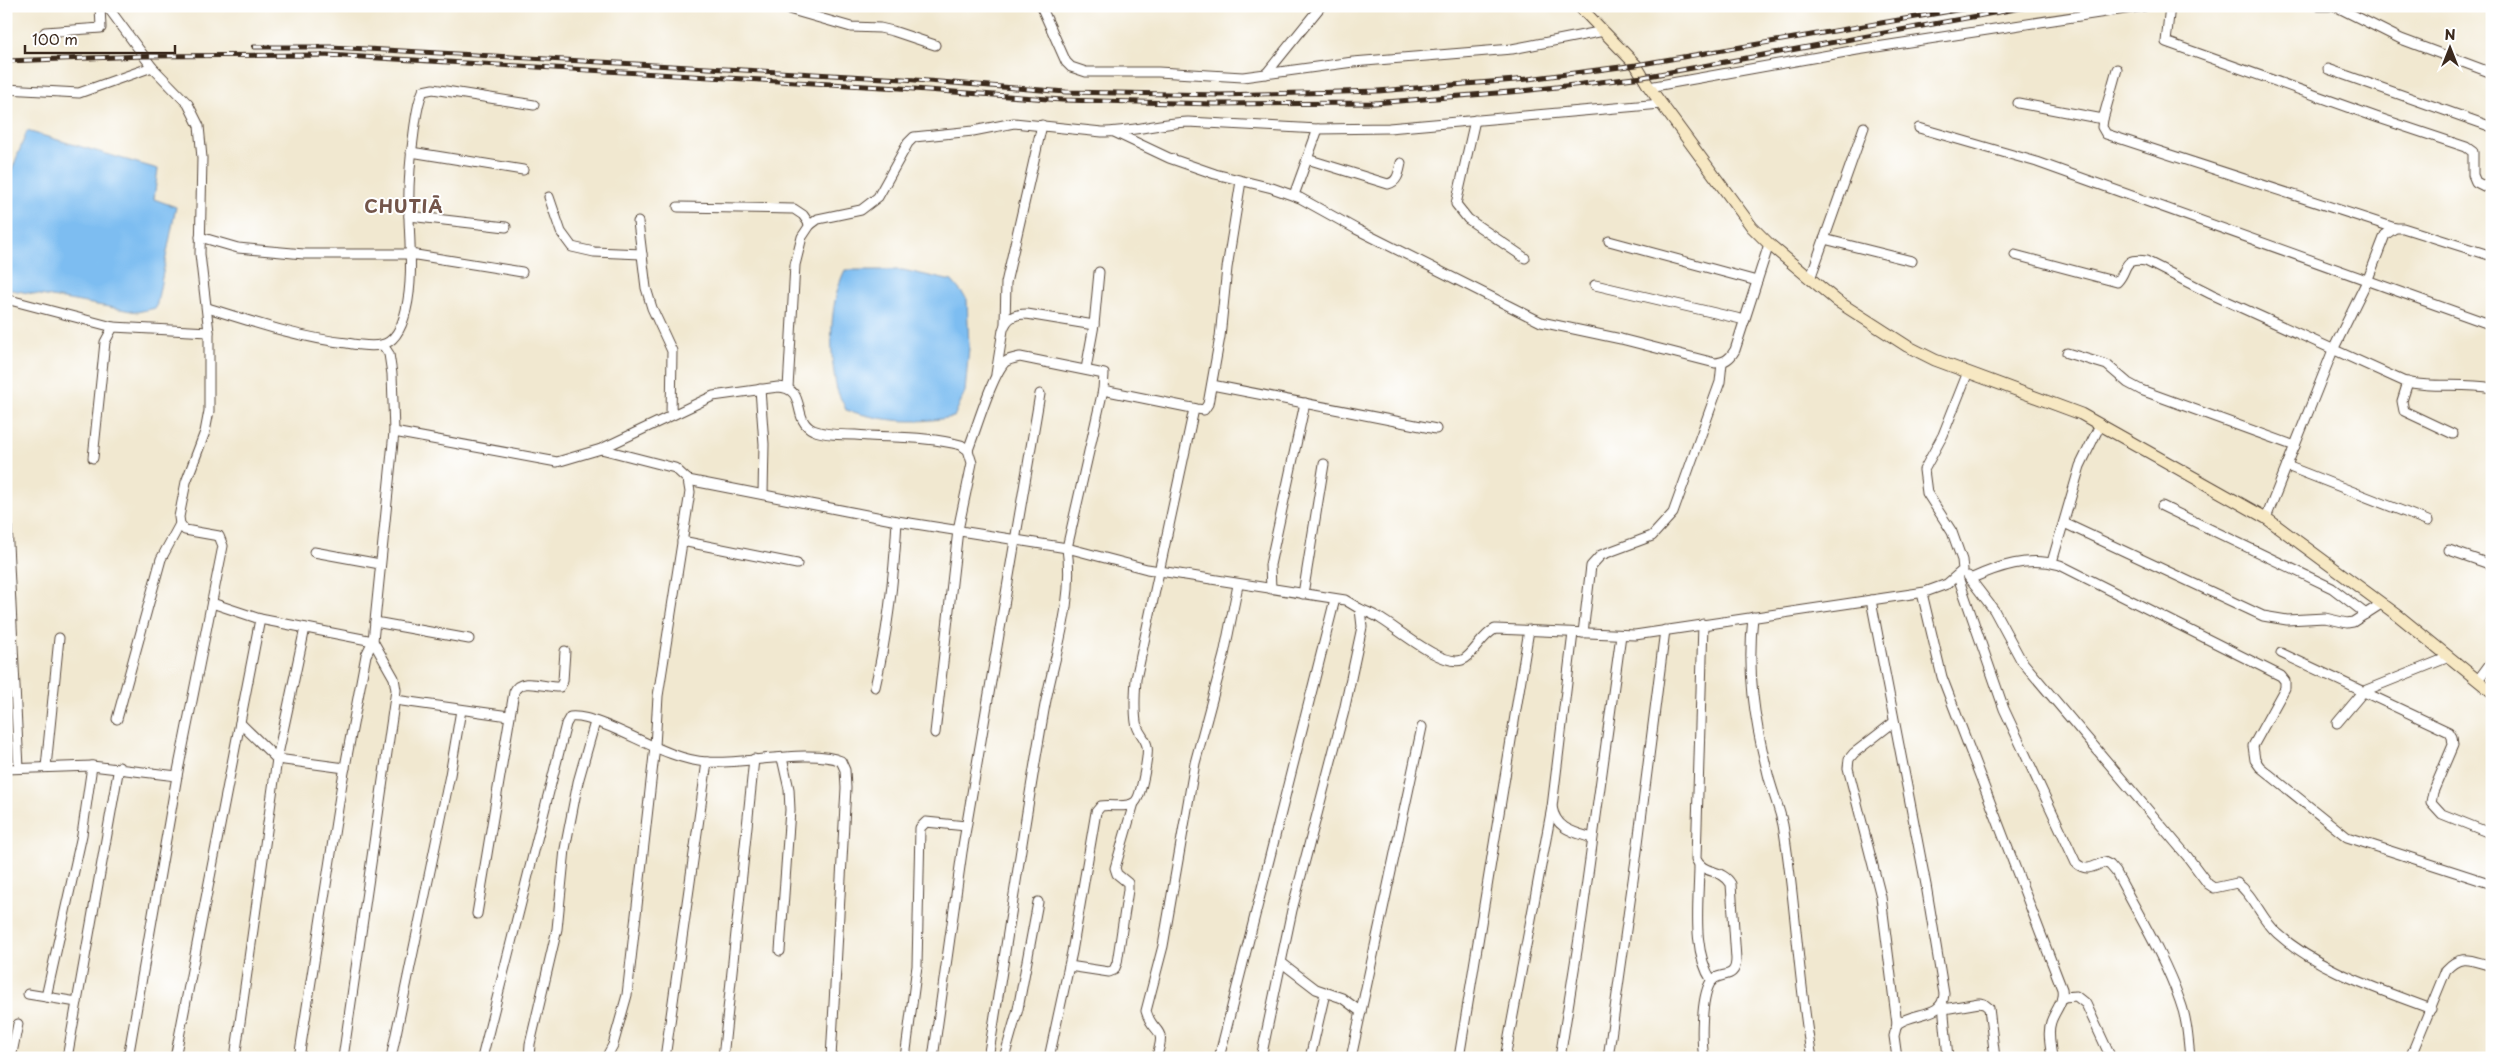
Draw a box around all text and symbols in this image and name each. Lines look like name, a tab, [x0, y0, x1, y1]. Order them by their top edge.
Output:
scale bar	[25, 22, 175, 54]
north arrow	[2426, 22, 2476, 72]
text: N	[2444, 24, 2456, 45]
text: 100 m	[32, 27, 78, 50]
district label: CHUTIĀ	[364, 192, 444, 219]

